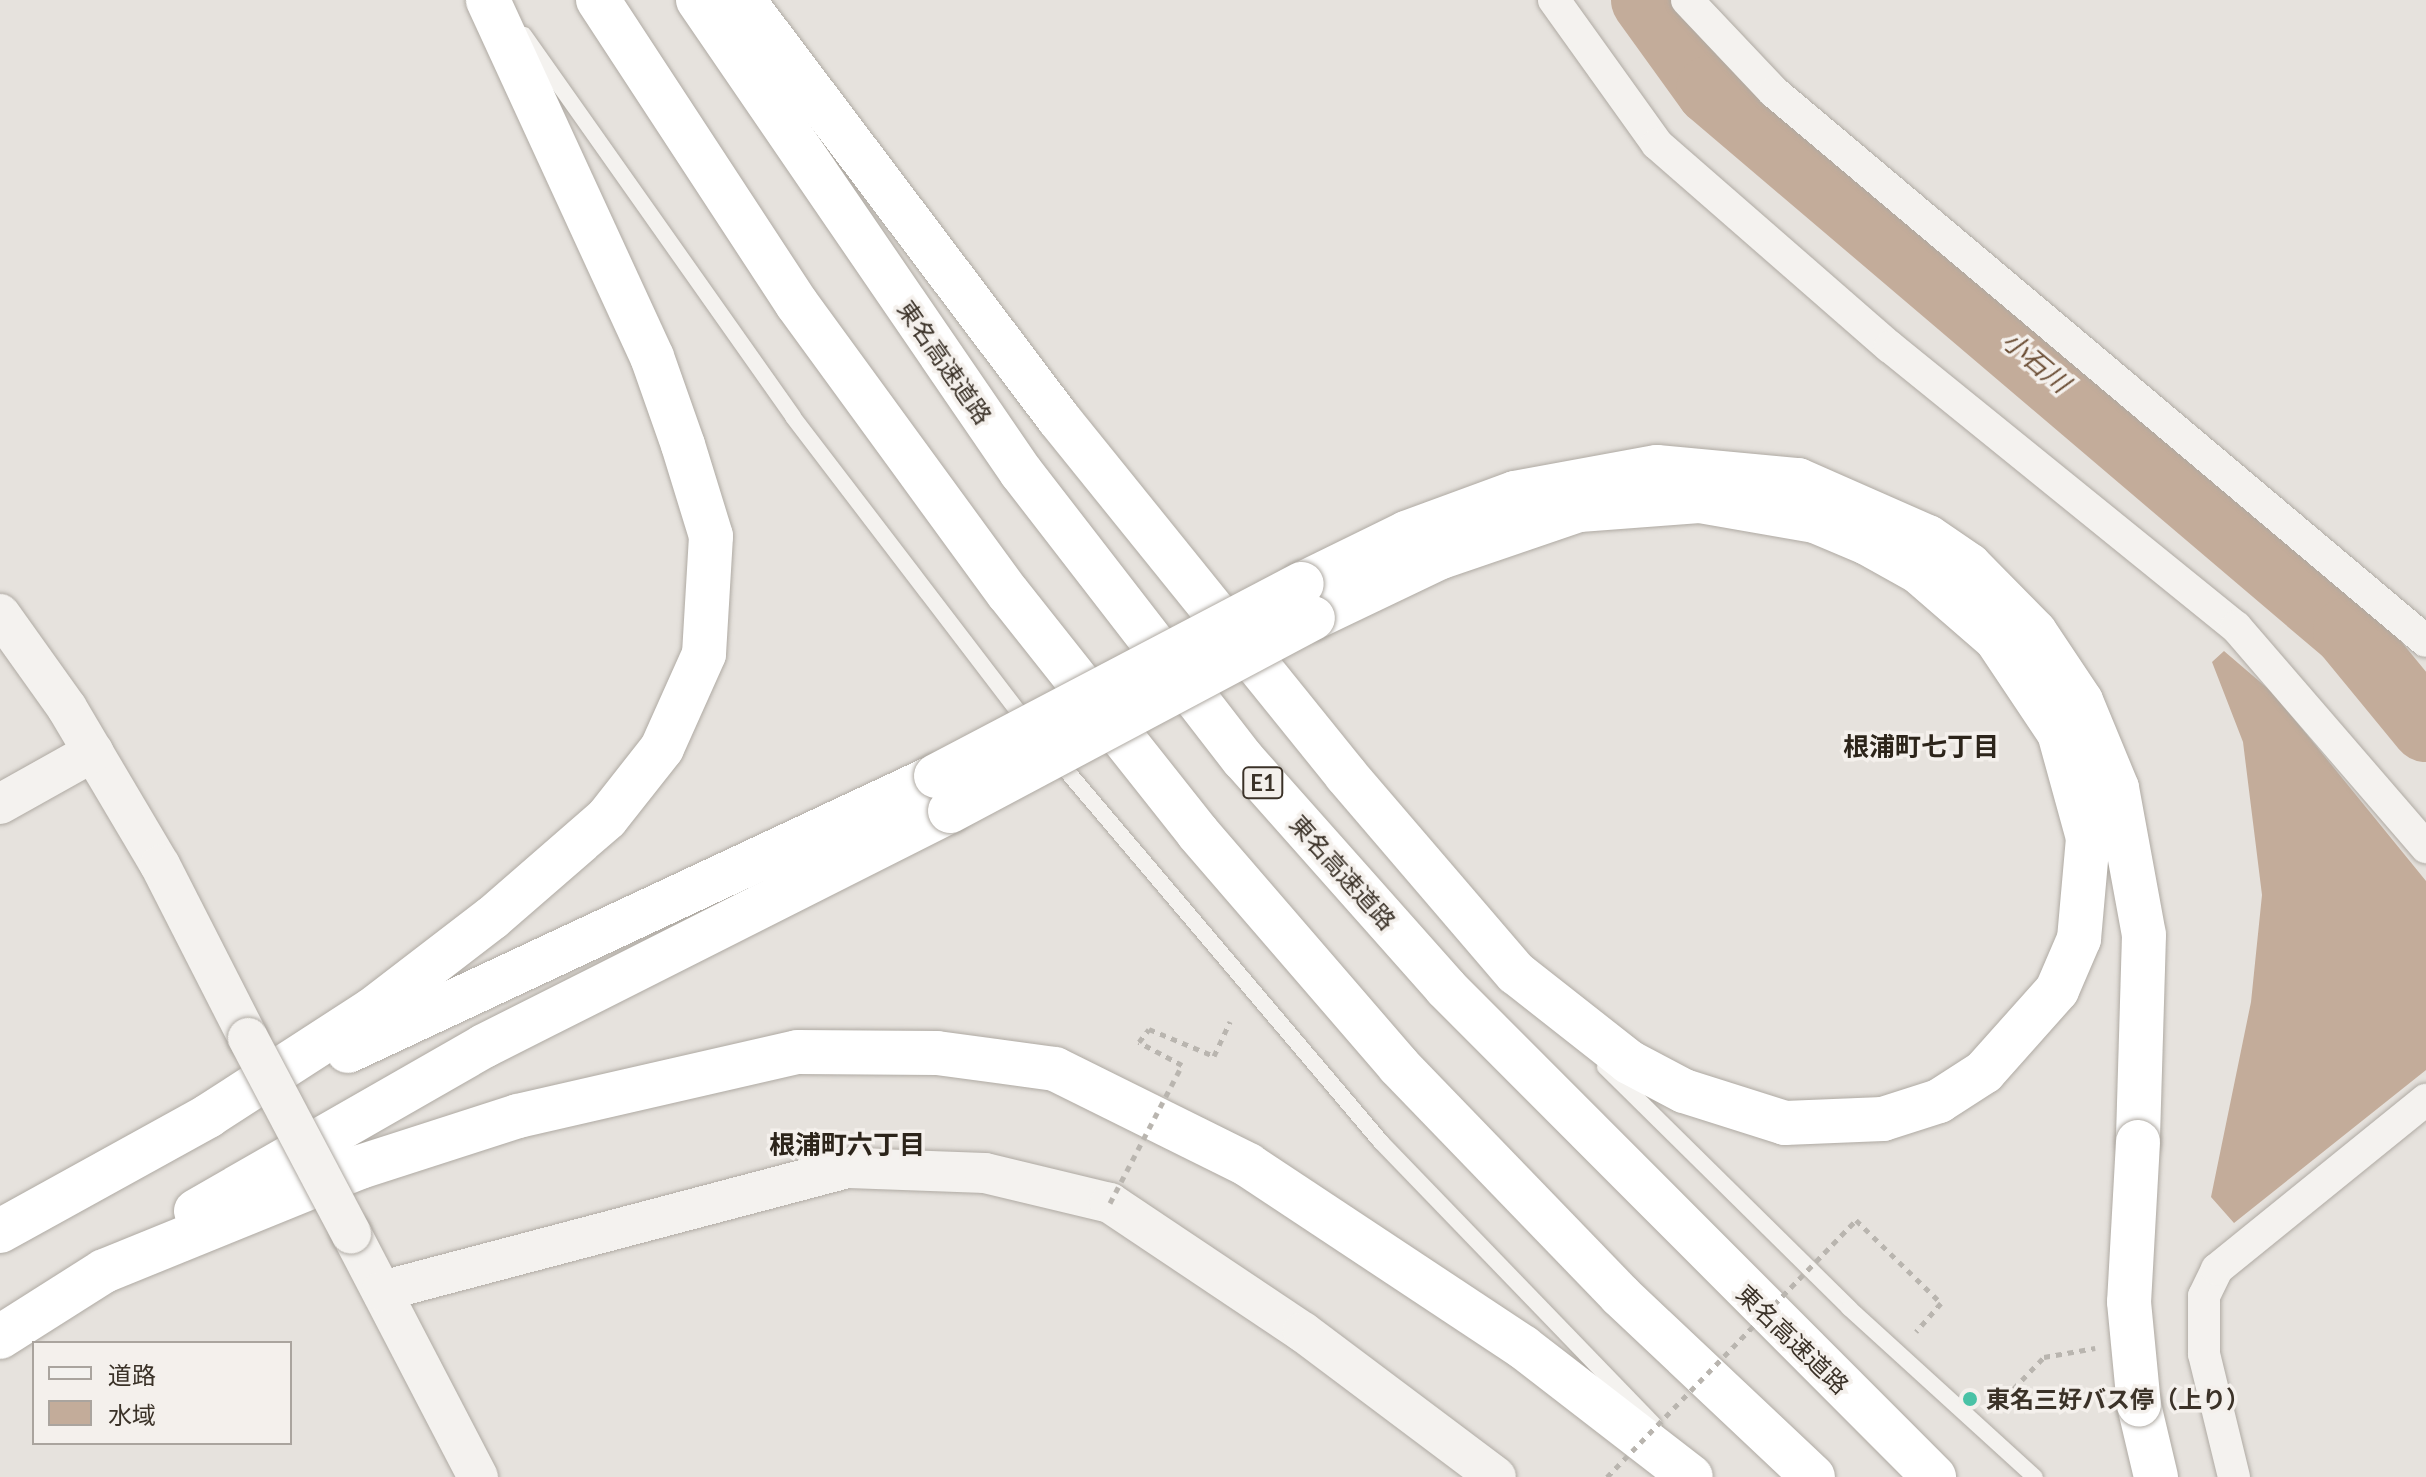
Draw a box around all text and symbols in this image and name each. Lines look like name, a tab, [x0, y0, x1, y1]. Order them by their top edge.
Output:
street label: 東名高速道路	[892, 295, 998, 429]
water label: 小石川	[1996, 325, 2076, 399]
district label: 根浦町七丁目	[1843, 731, 1999, 763]
road number: E1	[1241, 765, 1285, 801]
street label: 東名高速道路	[1284, 809, 1402, 935]
district label: 根浦町六丁目	[769, 1129, 925, 1161]
street label: 東名高速道路	[1731, 1279, 1855, 1399]
legend	[32, 1341, 292, 1445]
text: 道路	[108, 1360, 156, 1389]
place label: 東名三好バス停（上り）	[1986, 1385, 2250, 1413]
marker: 東名三好バス停（上り）	[1961, 1390, 1979, 1408]
text: 水域	[108, 1400, 156, 1429]

